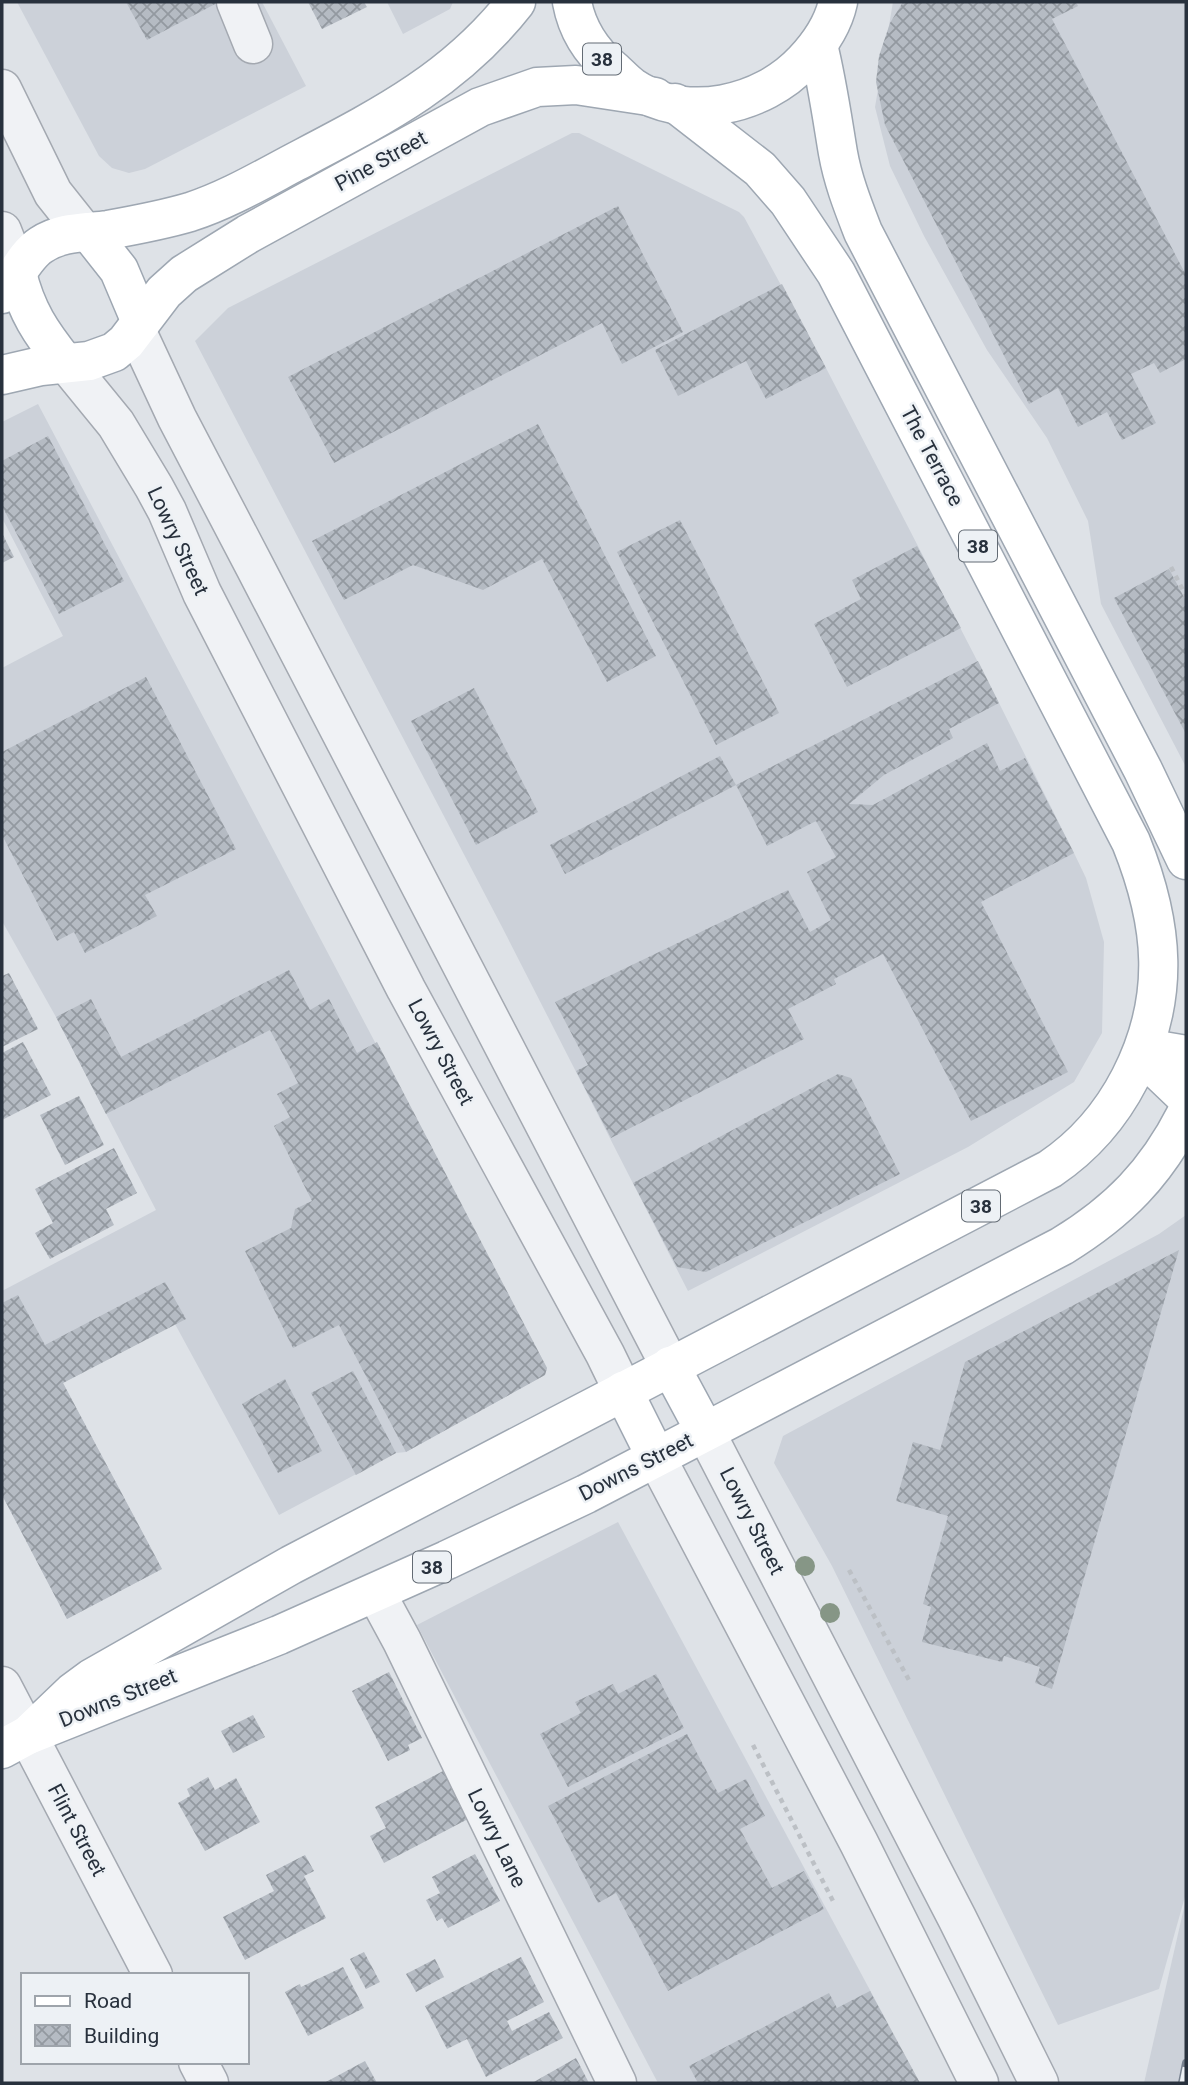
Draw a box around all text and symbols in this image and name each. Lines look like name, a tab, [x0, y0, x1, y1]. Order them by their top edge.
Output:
road number: 38	[583, 44, 621, 74]
street label: Pine Street	[331, 126, 431, 196]
street label: The Terrace	[896, 402, 968, 510]
street label: Lowry Street	[142, 483, 214, 599]
road number: 38	[959, 530, 997, 562]
street label: Lowry Street	[403, 995, 479, 1109]
road number: 38	[962, 1190, 1000, 1222]
street label: Downs Street	[575, 1428, 697, 1506]
street label: Lowry Street	[715, 1463, 789, 1579]
road number: 38	[413, 1552, 451, 1582]
street label: Downs Street	[56, 1663, 180, 1732]
street label: Flint Street	[43, 1780, 111, 1880]
street label: Lowry Lane	[463, 1785, 531, 1891]
legend	[21, 1973, 248, 2064]
text: Road	[84, 1989, 132, 2013]
text: Building	[84, 2024, 159, 2048]

